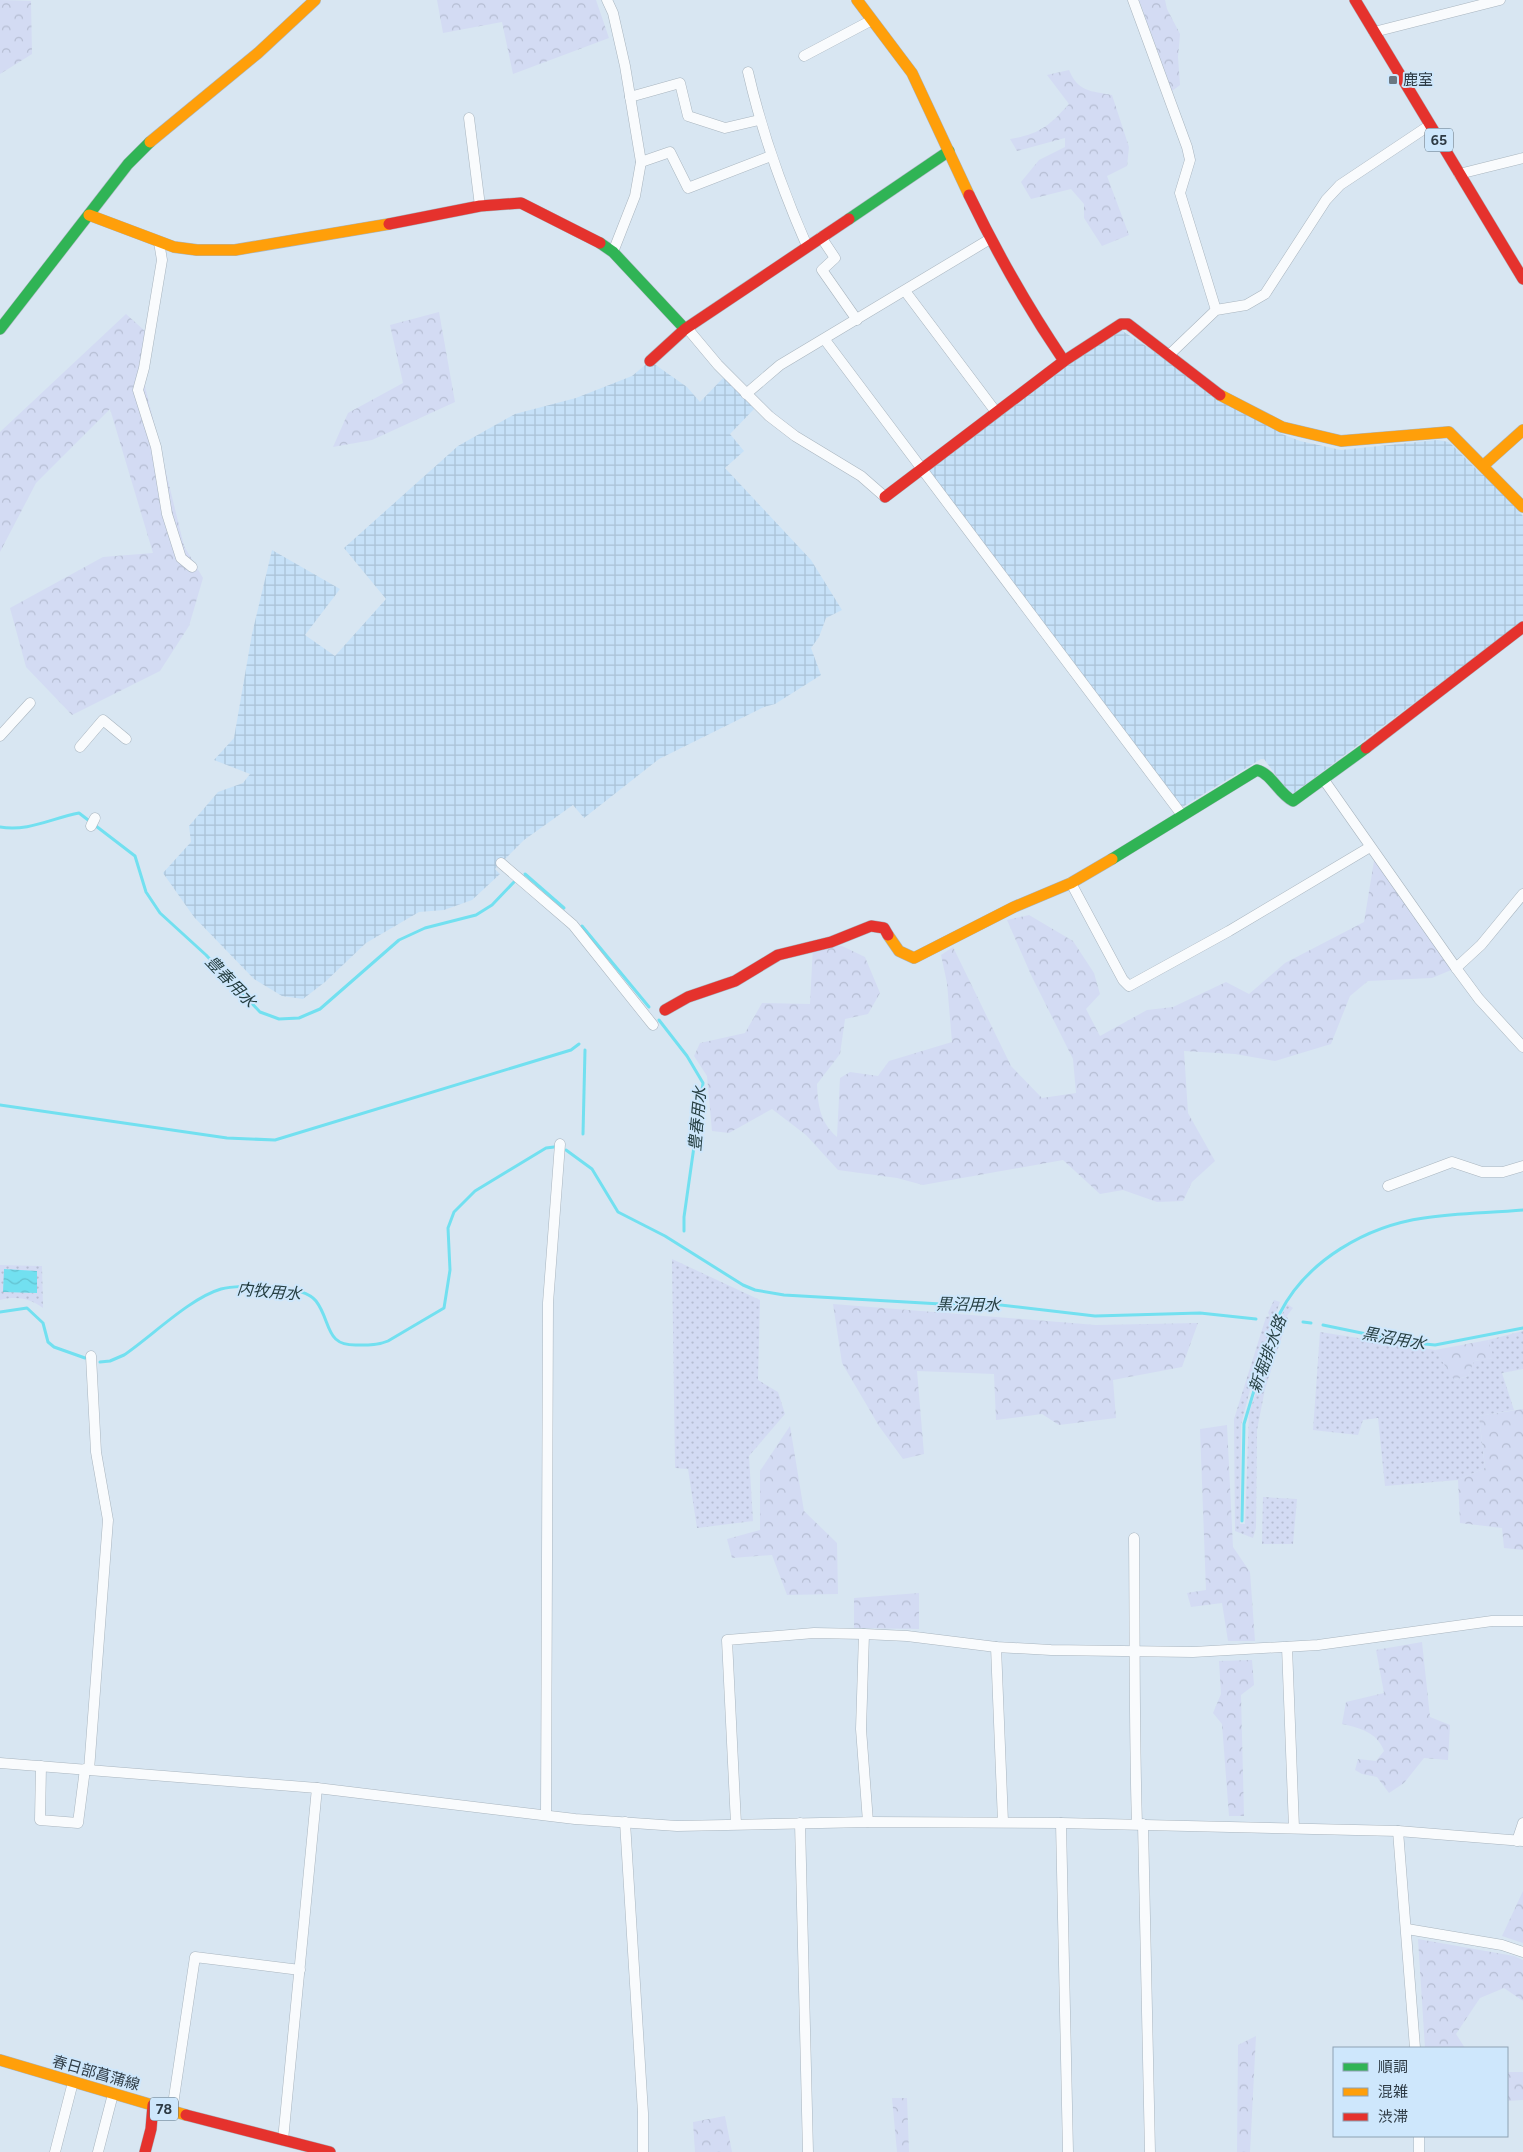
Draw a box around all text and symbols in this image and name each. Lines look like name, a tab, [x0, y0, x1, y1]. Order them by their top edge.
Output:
place label: 鹿室	[1403, 71, 1433, 89]
marker: 鹿室	[1387, 74, 1399, 86]
road number: 65	[1425, 128, 1453, 152]
water label: 豊春用水	[202, 952, 261, 1012]
water label: 豊春用水	[685, 1084, 710, 1152]
water label: 内牧用水	[236, 1279, 304, 1304]
water label: 黒沼用水	[936, 1294, 1002, 1315]
water label: 新堀排水路	[1245, 1311, 1291, 1395]
water label: 黒沼用水	[1361, 1324, 1429, 1354]
legend	[1333, 2047, 1508, 2137]
street label: 春日部菖蒲線	[50, 2052, 142, 2094]
text: 順調	[1378, 2058, 1408, 2076]
text: 混雑	[1378, 2083, 1408, 2101]
road number: 78	[150, 2098, 178, 2120]
text: 渋滞	[1378, 2108, 1408, 2126]

